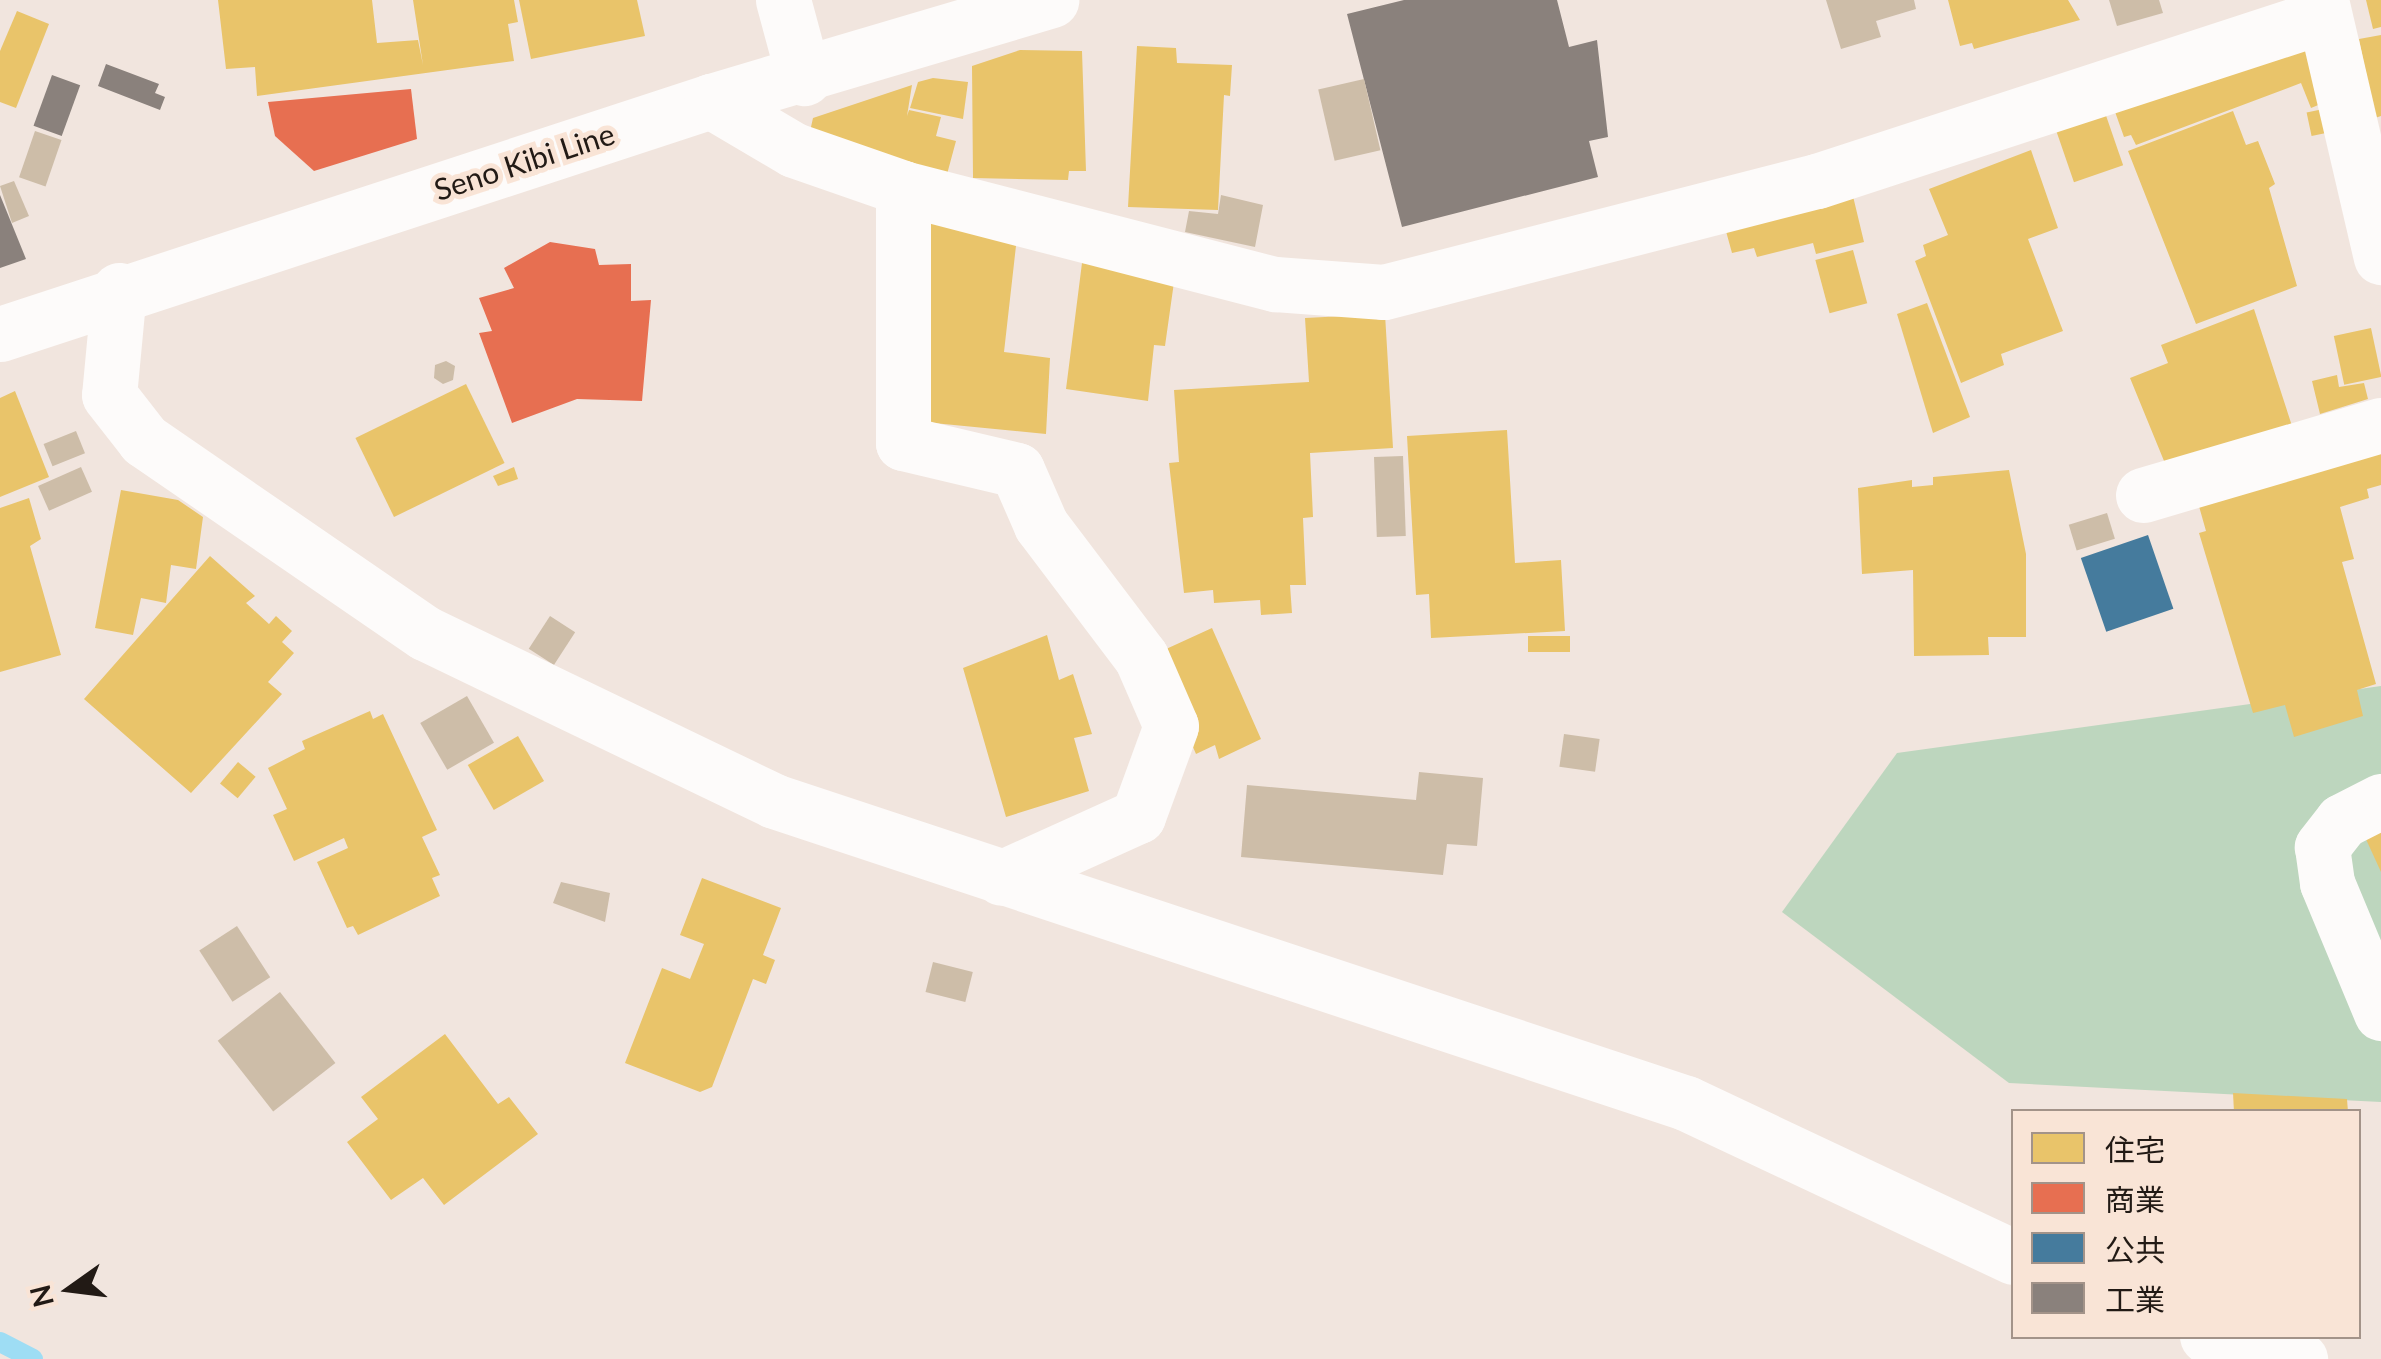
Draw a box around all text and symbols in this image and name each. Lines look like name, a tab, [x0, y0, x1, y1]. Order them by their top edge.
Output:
street label: Seno Kibi Line	[429, 115, 619, 207]
legend	[2011, 1109, 2361, 1339]
text: 住宅	[2105, 1131, 2165, 1167]
text: 商業	[2105, 1181, 2165, 1217]
text: 公共	[2105, 1231, 2165, 1267]
north arrow	[20, 1239, 120, 1339]
text: 工業	[2105, 1281, 2165, 1317]
text: N	[22, 1282, 60, 1311]

